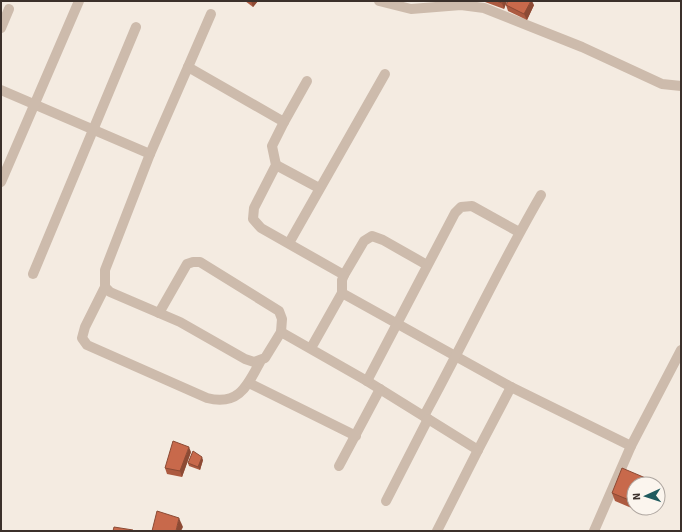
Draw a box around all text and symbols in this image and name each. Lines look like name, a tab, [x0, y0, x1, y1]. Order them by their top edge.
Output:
north arrow	[626, 476, 666, 516]
text: N	[629, 492, 644, 501]

